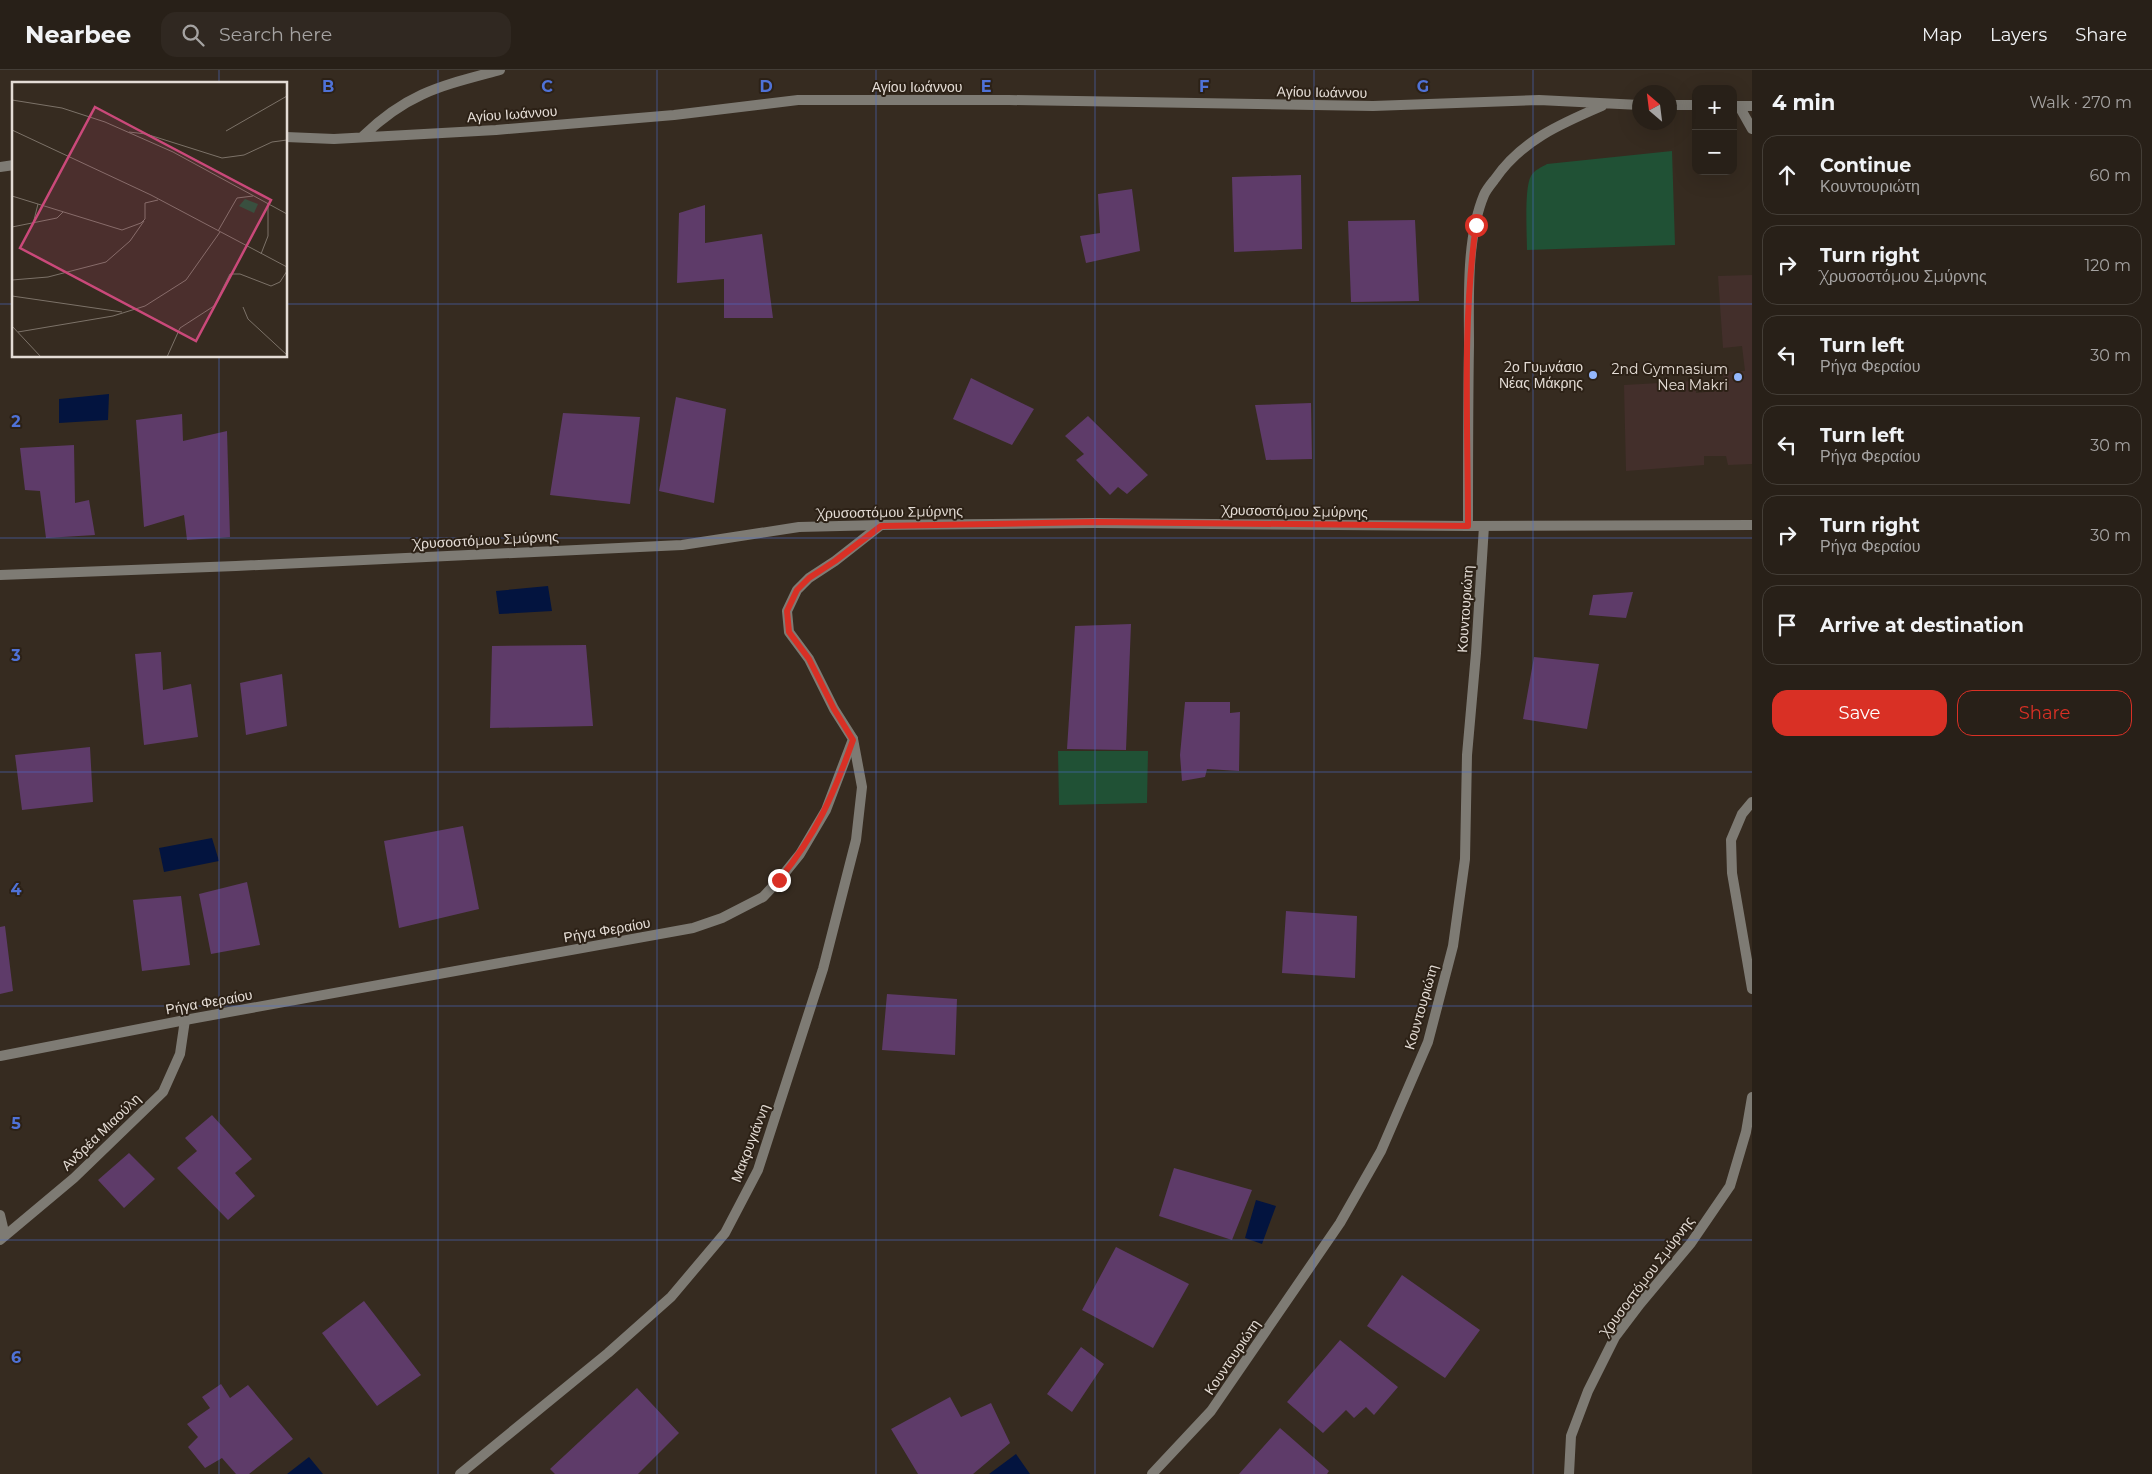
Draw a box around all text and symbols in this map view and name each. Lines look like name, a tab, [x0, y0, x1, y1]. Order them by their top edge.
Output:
search box	[161, 12, 511, 57]
text: Nearbee	[25, 20, 131, 49]
icon: search	[179, 21, 207, 49]
text: Search here	[219, 23, 332, 46]
text: Map	[1922, 24, 1962, 46]
text: Layers	[1990, 24, 2047, 46]
text: Share	[2075, 24, 2127, 46]
text: B	[322, 77, 334, 96]
text: C	[541, 77, 553, 96]
text: D	[759, 77, 773, 96]
text: E	[981, 77, 991, 96]
text: F	[1199, 77, 1209, 96]
text: G	[1417, 77, 1429, 96]
street label: Αγίου Ιωάννου	[872, 78, 962, 96]
inset map	[12, 82, 288, 358]
street label: Αγίου Ιωάννου	[1277, 82, 1367, 102]
north arrow	[1632, 85, 1677, 130]
map controls	[1692, 85, 1737, 175]
button: +	[1692, 85, 1737, 130]
text: 4 min	[1772, 90, 1835, 115]
text: Walk · 270 m	[2029, 93, 2132, 112]
street label: Αγίου Ιωάννου	[466, 102, 558, 126]
button: −	[1692, 130, 1737, 175]
text: Continue	[1820, 154, 1911, 177]
icon: ahead	[1773, 161, 1801, 189]
text: 60 m	[2089, 166, 2131, 185]
text: Κουντουριώτη	[1820, 177, 1920, 196]
route start	[1465, 214, 1488, 237]
text: Turn right	[1820, 244, 1920, 267]
icon: right	[1773, 251, 1801, 279]
text: 120 m	[2084, 256, 2131, 275]
text: Χρυσοστόμου Σμύρνης	[1820, 267, 1987, 286]
text: Turn left	[1820, 334, 1905, 357]
icon: left	[1773, 341, 1801, 369]
text: 30 m	[2090, 346, 2131, 365]
text: Ρήγα Φεραίου	[1820, 357, 1920, 376]
place label: 2ο Γυμνάσιο Νέας Μάκρης	[1499, 358, 1583, 392]
place label: 2nd Gymnasium Nea Makri	[1612, 360, 1728, 394]
marker: 2ο Γυμνάσιο Νέας Μάκρης	[1587, 369, 1599, 381]
marker: 2nd Gymnasium Nea Makri	[1732, 371, 1744, 383]
text: 2	[11, 412, 21, 431]
text: Turn left	[1820, 424, 1905, 447]
icon: left	[1773, 431, 1801, 459]
text: 30 m	[2090, 436, 2131, 455]
text: Ρήγα Φεραίου	[1820, 447, 1920, 466]
street label: Χρυσοστόμου Σμύρνης	[1220, 501, 1368, 521]
street label: Χρυσοστόμου Σμύρνης	[815, 502, 963, 522]
text: Turn right	[1820, 514, 1920, 537]
icon: right	[1773, 521, 1801, 549]
text: 30 m	[2090, 526, 2131, 545]
street label: Χρυσοστόμου Σμύρνης	[411, 527, 560, 553]
text: Ρήγα Φεραίου	[1820, 537, 1920, 556]
street label: Κουντουριώτη	[1453, 565, 1477, 653]
icon: arrive	[1773, 611, 1801, 639]
text: Arrive at destination	[1820, 614, 2024, 637]
text: 3	[10, 646, 21, 665]
button: Save	[1772, 690, 1947, 736]
button: Share	[1957, 690, 2132, 736]
route end	[768, 869, 791, 892]
text: 4	[10, 880, 22, 899]
street label: Ρήγα Φεραίου	[562, 914, 652, 946]
street label: Κουντουριώτη	[1400, 962, 1442, 1052]
street label: Ρήγα Φεραίου	[164, 986, 254, 1018]
street label: Ανδρέα Μιαούλη	[58, 1090, 144, 1174]
street label: Μακρυγιάννη	[727, 1101, 773, 1185]
text: 5	[11, 1114, 21, 1133]
street label: Χρυσοστόμου Σμύρνης	[1595, 1212, 1698, 1341]
street label: Κουντουριώτη	[1200, 1316, 1264, 1398]
text: 6	[11, 1348, 21, 1367]

